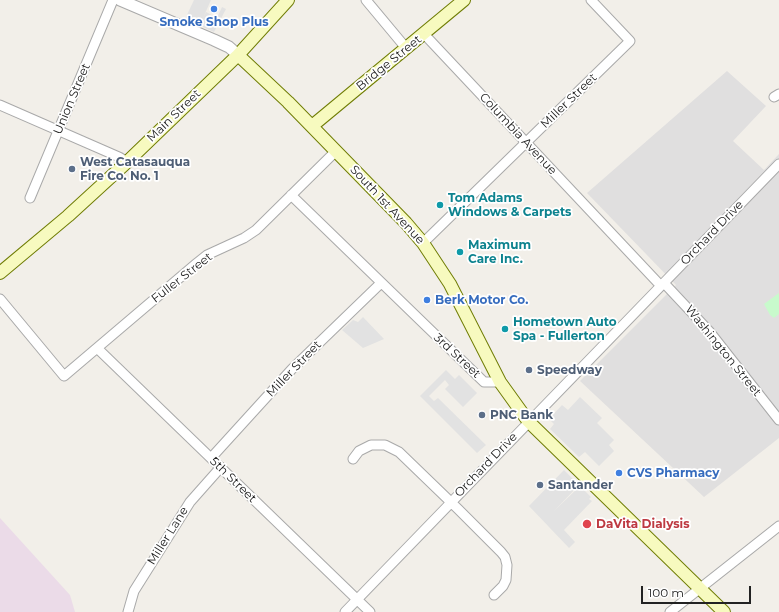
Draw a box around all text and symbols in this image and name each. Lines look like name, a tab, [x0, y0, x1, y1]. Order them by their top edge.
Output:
marker: Smoke Shop Plus	[209, 4, 219, 14]
place label: Smoke Shop Plus	[159, 15, 269, 29]
street label: Bridge Street	[353, 32, 425, 94]
street label: Union Street	[51, 61, 93, 137]
street label: Miller Street	[538, 71, 600, 131]
street label: Main Street	[144, 87, 204, 145]
street label: Columbia Avenue	[476, 90, 560, 178]
place label: West Catasauqua Fire Co. No. 1	[80, 155, 190, 183]
street label: South 1st Avenue	[347, 163, 427, 247]
marker: West Catasauqua Fire Co. No. 1	[67, 164, 77, 174]
place label: Tom Adams Windows & Carpets	[448, 191, 571, 219]
street label: Orchard Drive	[678, 198, 746, 268]
marker: Tom Adams Windows & Carpets	[435, 200, 445, 210]
place label: Maximum Care Inc.	[468, 238, 531, 266]
marker: Maximum Care Inc.	[455, 247, 465, 257]
street label: Fuller Street	[149, 250, 215, 306]
place label: Berk Motor Co.	[435, 293, 528, 307]
marker: Berk Motor Co.	[422, 295, 432, 305]
street label: Washington Street	[682, 303, 764, 399]
place label: Hometown Auto Spa - Fullerton	[513, 315, 617, 343]
marker: Hometown Auto Spa - Fullerton	[500, 324, 510, 334]
street label: 3rd Street	[431, 331, 483, 381]
street label: Miller Street	[264, 338, 324, 400]
place label: Speedway	[537, 363, 602, 377]
marker: Speedway	[524, 365, 534, 375]
place label: PNC Bank	[490, 408, 553, 422]
marker: PNC Bank	[477, 410, 487, 420]
street label: Orchard Drive	[452, 430, 520, 500]
street label: 5th Street	[207, 454, 259, 506]
place label: CVS Pharmacy	[627, 466, 719, 480]
marker: CVS Pharmacy	[614, 468, 624, 478]
place label: Santander	[548, 478, 613, 492]
marker: Santander	[535, 480, 545, 490]
street label: Miller Lane	[144, 504, 192, 568]
place label: DaVita Dialysis	[596, 517, 690, 531]
marker: DaVita Dialysis	[581, 518, 593, 530]
scale bar	[643, 578, 753, 604]
text: 100 m	[648, 585, 684, 600]

